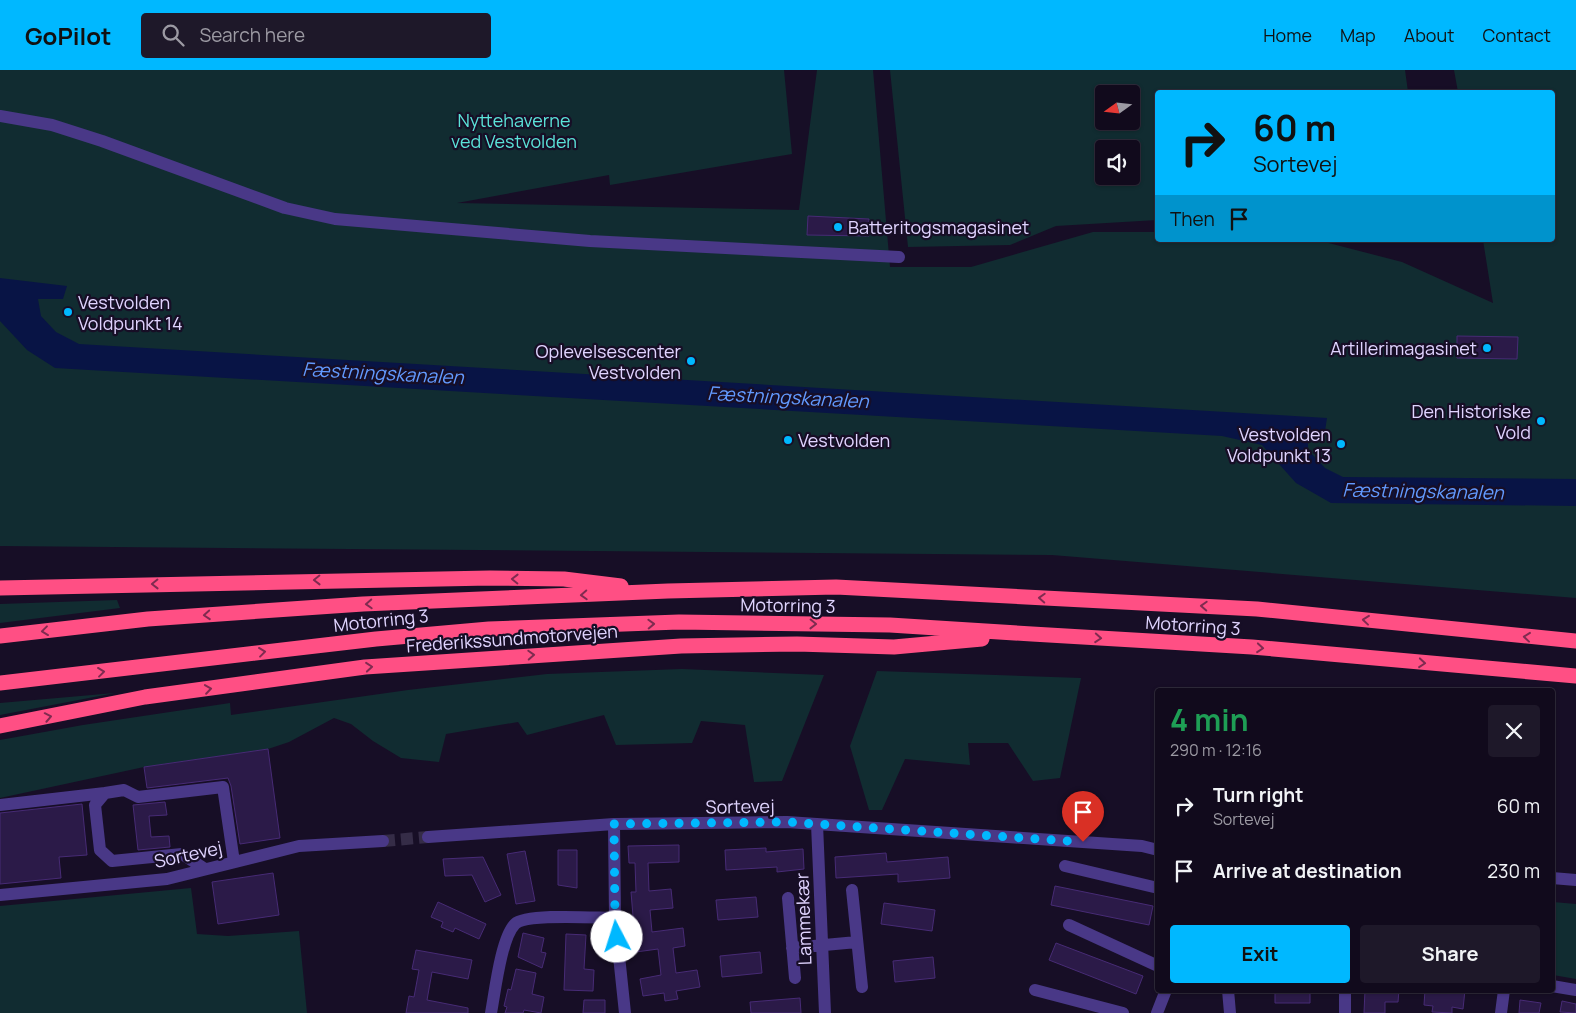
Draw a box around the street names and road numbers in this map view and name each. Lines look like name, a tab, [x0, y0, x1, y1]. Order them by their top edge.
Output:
street label: Motorring 3	[740, 592, 836, 618]
street label: Motorring 3	[332, 603, 430, 637]
street label: Motorring 3	[1145, 610, 1241, 640]
street label: Frederikssundmotorvejen	[405, 619, 619, 657]
street label: Sortevej	[705, 793, 775, 819]
street label: Sortevej	[152, 835, 224, 873]
street label: Lammekær	[789, 872, 817, 966]

